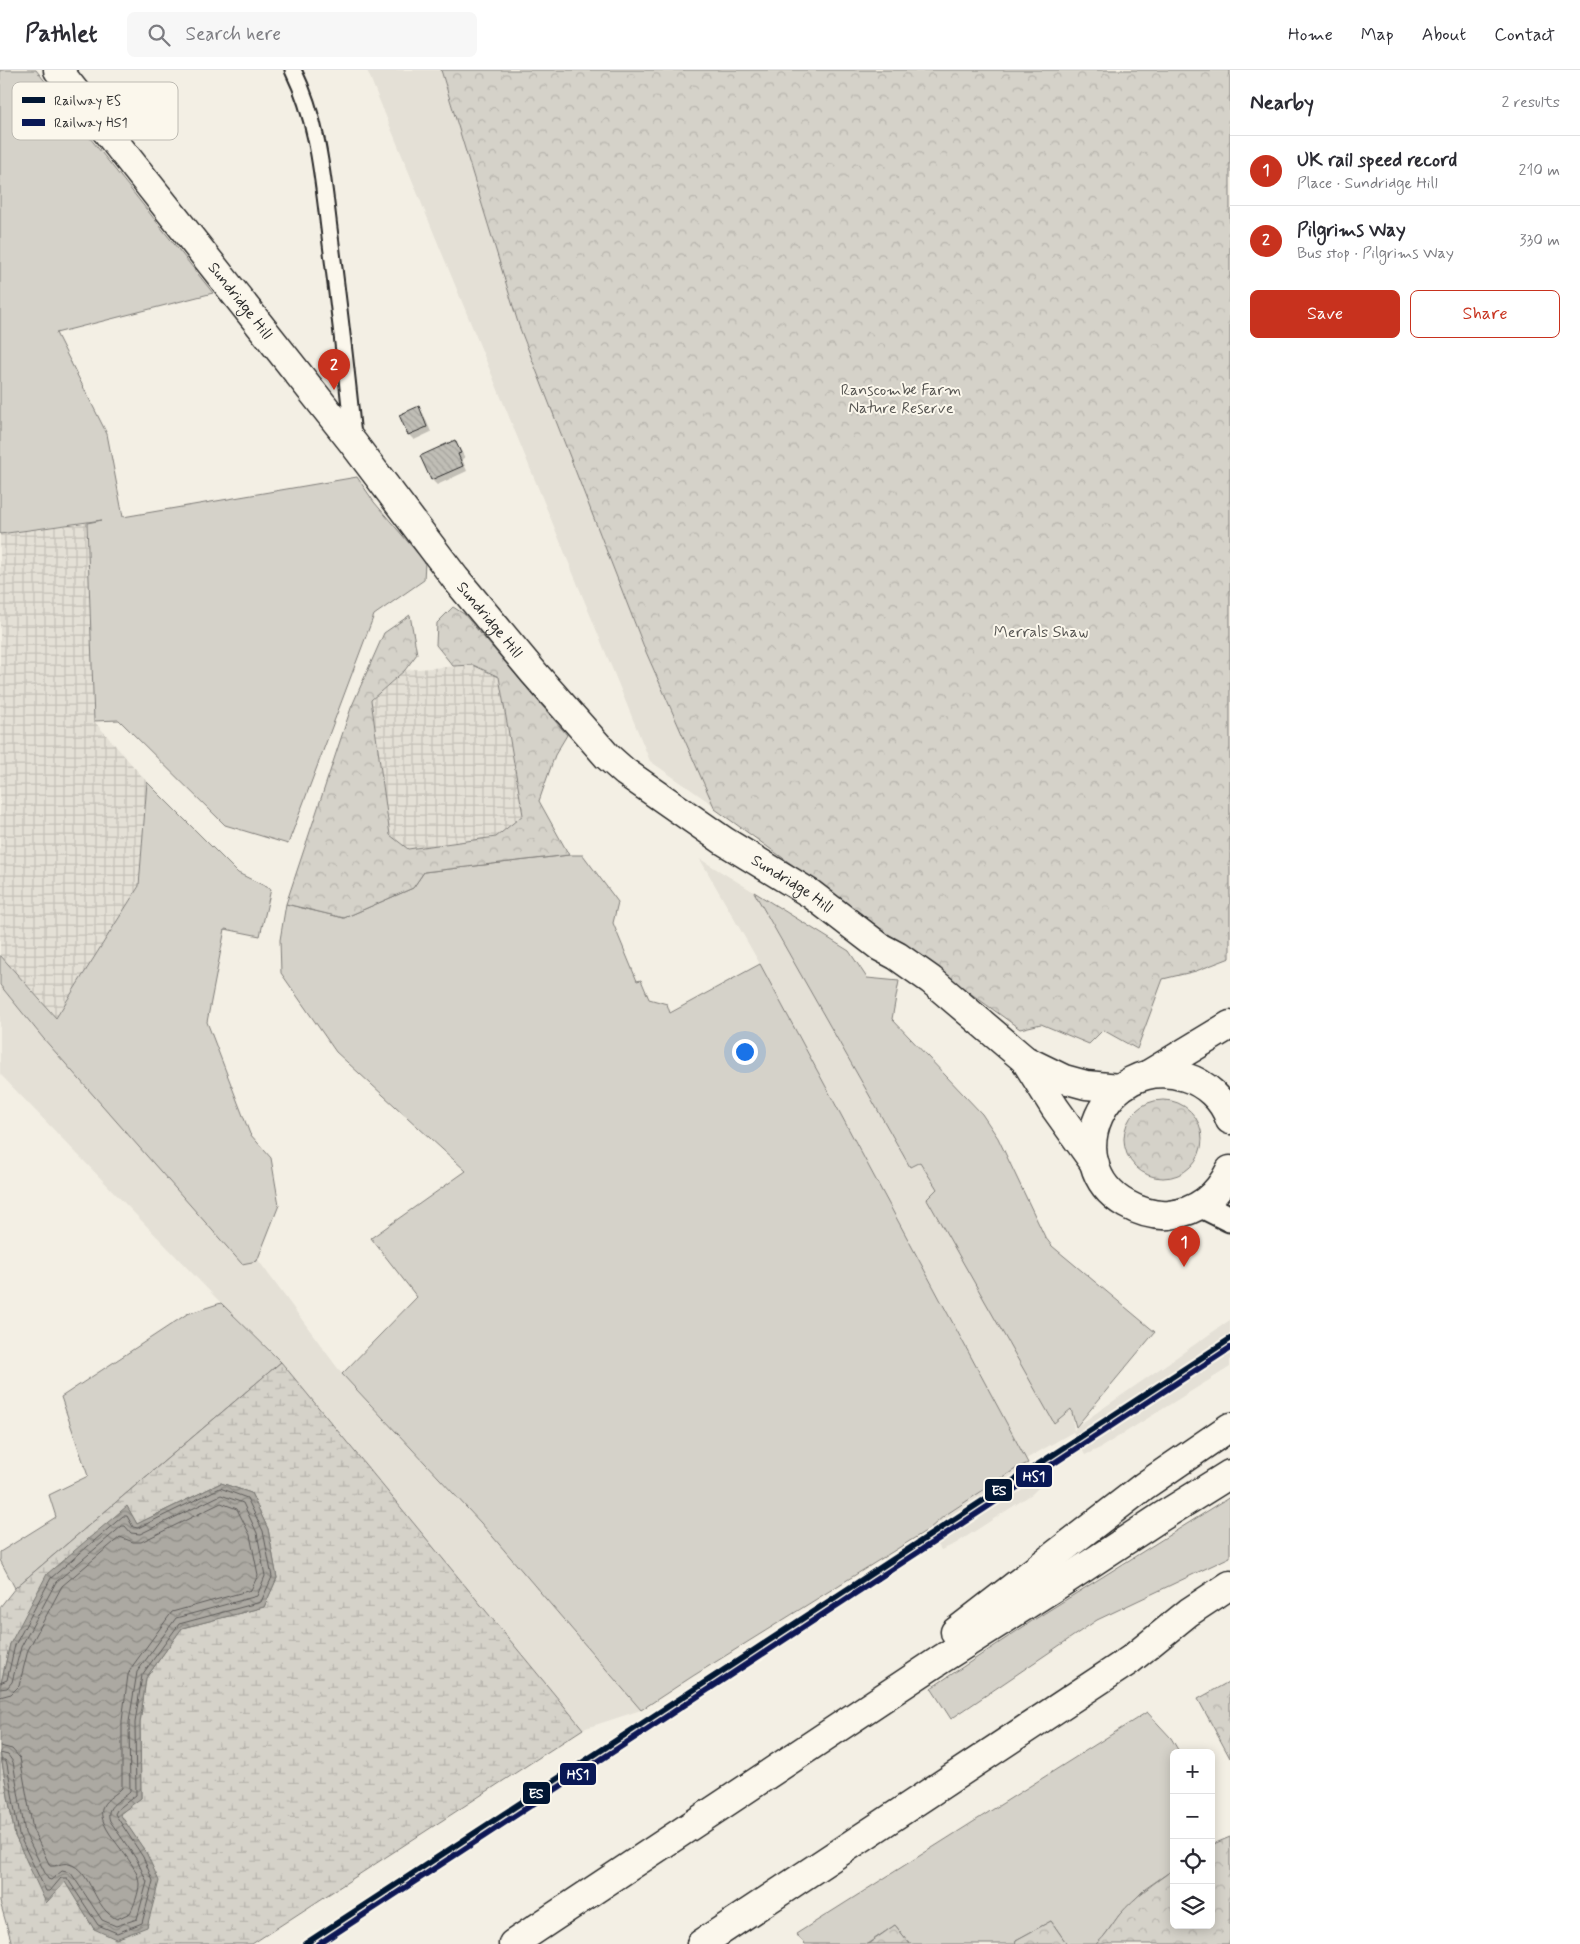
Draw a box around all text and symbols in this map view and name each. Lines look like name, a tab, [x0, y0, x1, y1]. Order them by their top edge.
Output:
search box	[127, 12, 477, 57]
text: Pathlet	[25, 19, 97, 50]
icon: search	[145, 21, 173, 49]
text: Search here	[185, 22, 281, 47]
text: Home	[1288, 23, 1333, 47]
text: Map	[1361, 23, 1394, 47]
text: About	[1422, 23, 1466, 47]
text: Contact	[1494, 23, 1555, 47]
legend	[12, 82, 178, 140]
text: Nearby	[1250, 89, 1314, 117]
text: Railway ES	[54, 92, 121, 110]
text: 2 results	[1502, 92, 1560, 113]
text: Railway HS1	[54, 114, 128, 132]
text: UK rail speed record	[1297, 148, 1457, 173]
text: 1	[1262, 160, 1270, 181]
text: 210 m	[1519, 160, 1560, 181]
text: Place · Sundridge Hill	[1297, 173, 1438, 194]
text: Pilgrims Way	[1297, 218, 1406, 243]
text: 2	[1262, 230, 1270, 251]
text: 330 m	[1519, 230, 1560, 251]
text: Bus stop · Pilgrims Way	[1297, 243, 1454, 264]
street label: Sundridge Hill	[203, 258, 278, 344]
button: Save	[1250, 290, 1400, 338]
button: Share	[1410, 290, 1560, 338]
pin: 2	[318, 349, 350, 390]
park label: Ranscombe Farm Nature Reserve	[841, 380, 961, 419]
street label: Sundridge Hill	[452, 577, 528, 662]
park label: Merrals Shaw	[994, 622, 1088, 643]
street label: Sundridge Hill	[747, 850, 837, 918]
your location	[732, 1039, 758, 1065]
pin: 1	[1168, 1226, 1200, 1267]
line badge: HS1	[1015, 1464, 1053, 1488]
text: HS1	[1023, 1468, 1045, 1486]
line badge: ES	[984, 1478, 1013, 1502]
text: ES	[991, 1482, 1007, 1500]
map controls	[1170, 1749, 1215, 1929]
button: +	[1170, 1749, 1215, 1794]
line badge: HS1	[559, 1762, 597, 1786]
text: HS1	[567, 1766, 589, 1784]
line badge: ES	[522, 1781, 551, 1805]
text: ES	[528, 1785, 544, 1803]
button: −	[1170, 1794, 1215, 1839]
button: locate	[1170, 1839, 1215, 1884]
button: layers	[1170, 1884, 1215, 1929]

